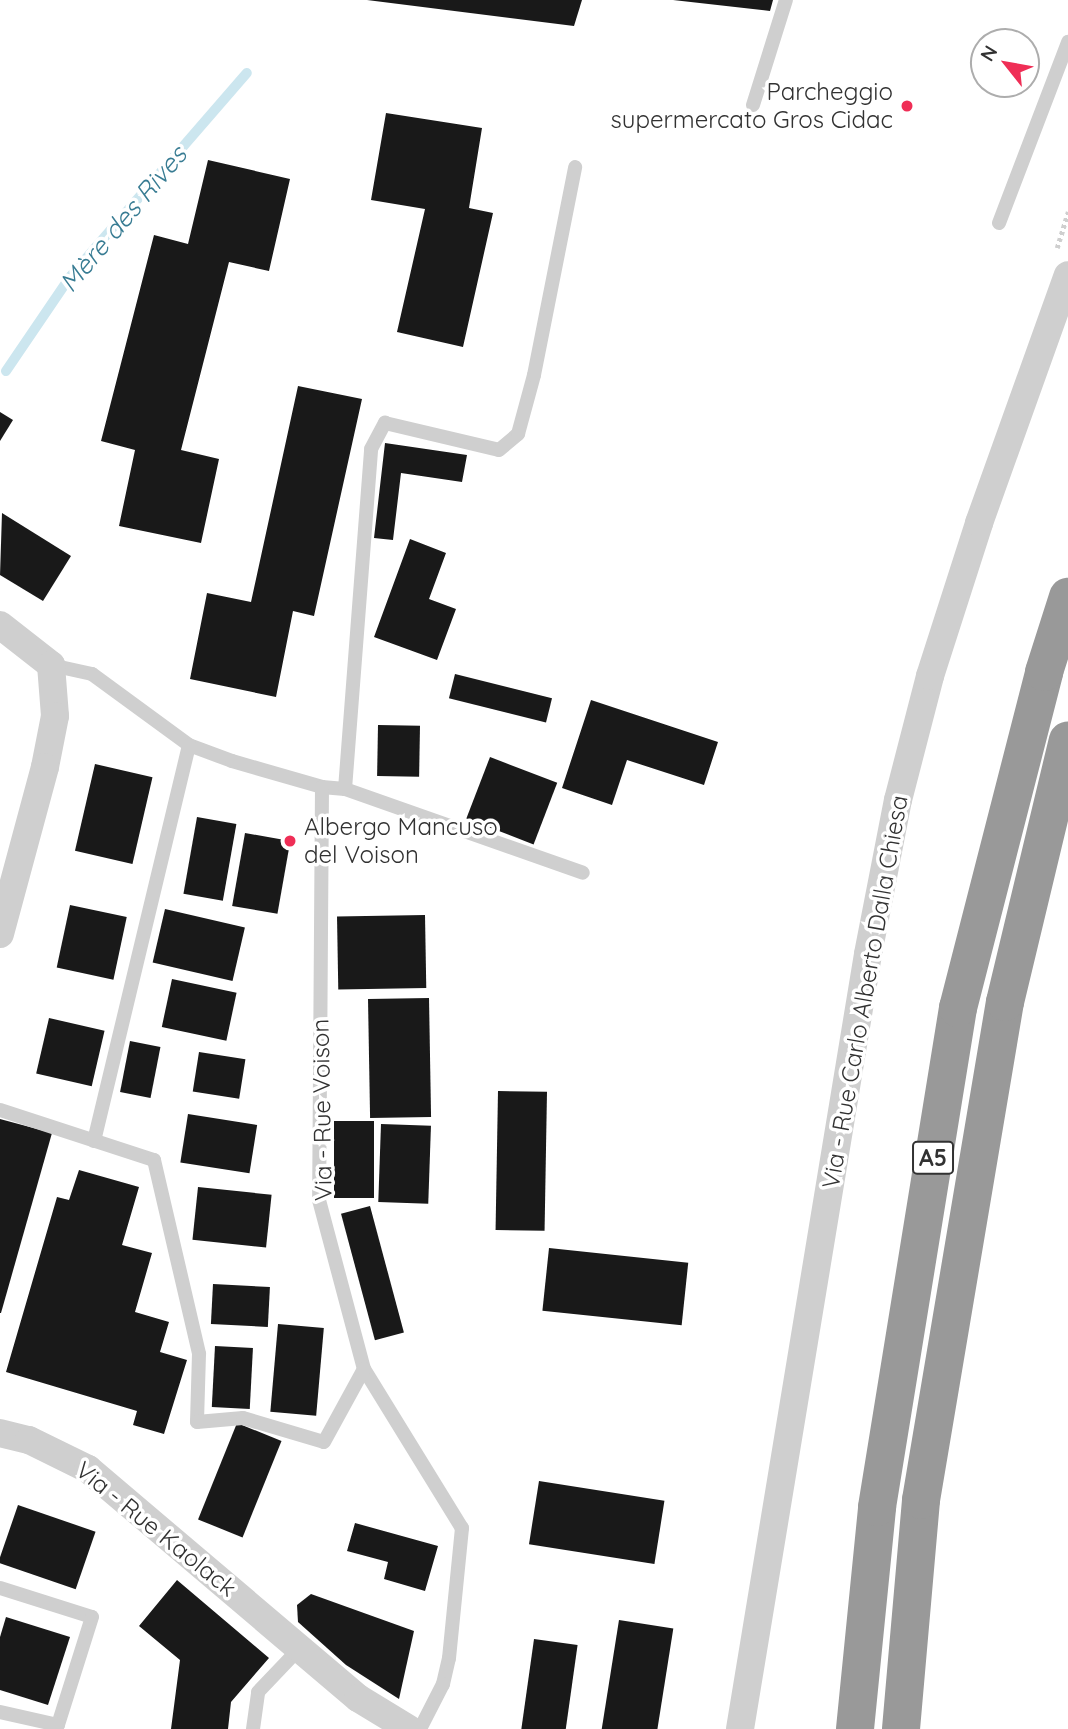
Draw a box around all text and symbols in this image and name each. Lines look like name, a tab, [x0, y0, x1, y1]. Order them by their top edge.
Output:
north arrow	[970, 28, 1040, 98]
text: N	[975, 41, 1003, 65]
place label: Parcheggio supermercato Gros Cidac	[611, 78, 893, 134]
marker: Parcheggio supermercato Gros Cidac	[899, 98, 915, 114]
water label: Mère des Rives	[53, 140, 193, 298]
street label: Via - Rue Carlo Alberto Dalla Chiesa	[816, 793, 914, 1191]
place label: Albergo Mancuso del Voison	[304, 813, 498, 869]
marker: Albergo Mancuso del Voison	[282, 833, 298, 849]
street label: Via - Rue Voison	[306, 1019, 338, 1201]
road number: A5	[912, 1138, 954, 1177]
street label: Via - Rue Kaolack	[70, 1455, 242, 1603]

